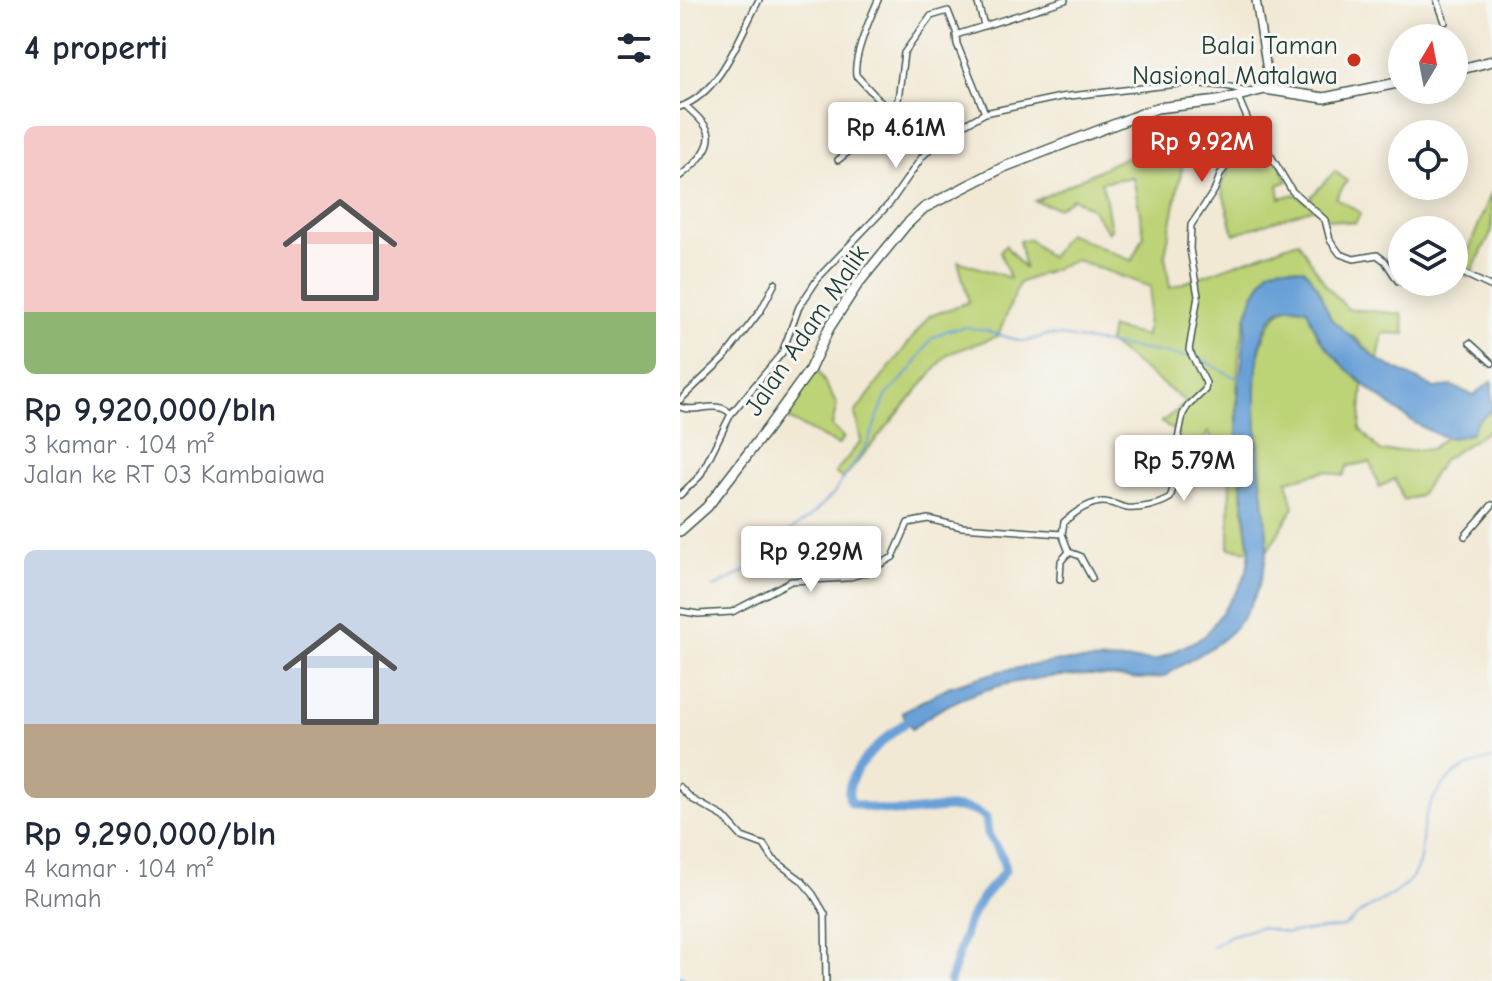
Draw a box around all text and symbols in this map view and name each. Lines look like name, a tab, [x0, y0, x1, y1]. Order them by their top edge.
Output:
north arrow	[1388, 24, 1468, 104]
map controls	[1388, 24, 1468, 296]
icon: filters	[612, 26, 656, 70]
text: 4 properti	[24, 28, 168, 68]
place label: Balai Taman Nasional Matalawa	[1132, 31, 1338, 91]
marker: Balai Taman Nasional Matalawa	[1345, 51, 1363, 69]
pin: Rp 4.61M	[813, 102, 979, 170]
text: Rp 4.61M	[846, 113, 946, 143]
pin: Rp 9.92M	[1119, 116, 1285, 184]
button: locate	[1388, 120, 1468, 200]
text: Rp 9.92M	[1150, 127, 1254, 157]
icon: home	[268, 178, 412, 322]
button: layers	[1388, 216, 1468, 296]
street label: Jalan Adam Malik	[739, 239, 875, 422]
text: Rp 9,920,000/bln	[24, 390, 276, 430]
text: 3 kamar · 104 m²	[24, 430, 214, 460]
pin: Rp 5.79M	[1101, 435, 1267, 503]
text: Rp 5.79M	[1133, 446, 1235, 476]
text: Jalan ke RT 03 Kambaiawa	[24, 460, 325, 490]
pin: Rp 9.29M	[728, 526, 894, 594]
text: Rp 9.29M	[759, 537, 863, 567]
icon: home	[268, 602, 412, 746]
text: Rp 9,290,000/bln	[24, 814, 276, 854]
text: 4 kamar · 104 m²	[24, 854, 213, 884]
text: Rumah	[24, 884, 102, 914]

